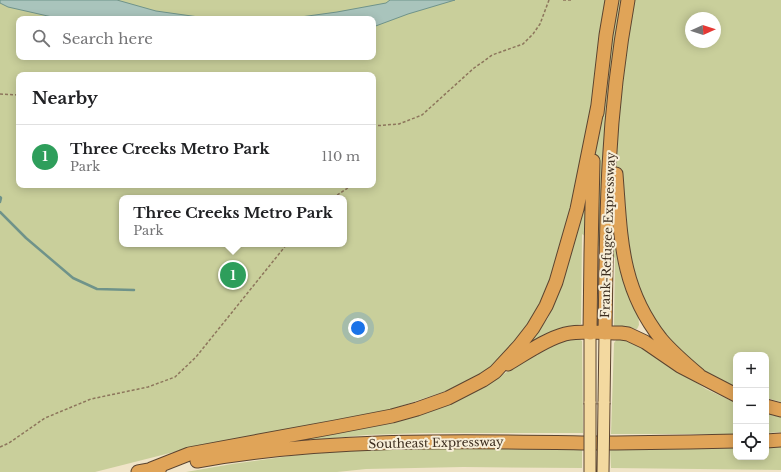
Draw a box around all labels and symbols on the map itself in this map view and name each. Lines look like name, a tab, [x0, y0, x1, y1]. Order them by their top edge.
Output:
north arrow	[685, 12, 721, 48]
street label: Frank-Refugee Expressway	[597, 151, 618, 318]
pin: 1	[220, 260, 246, 290]
your location	[348, 318, 368, 338]
street label: Southeast Expressway	[368, 434, 504, 451]

